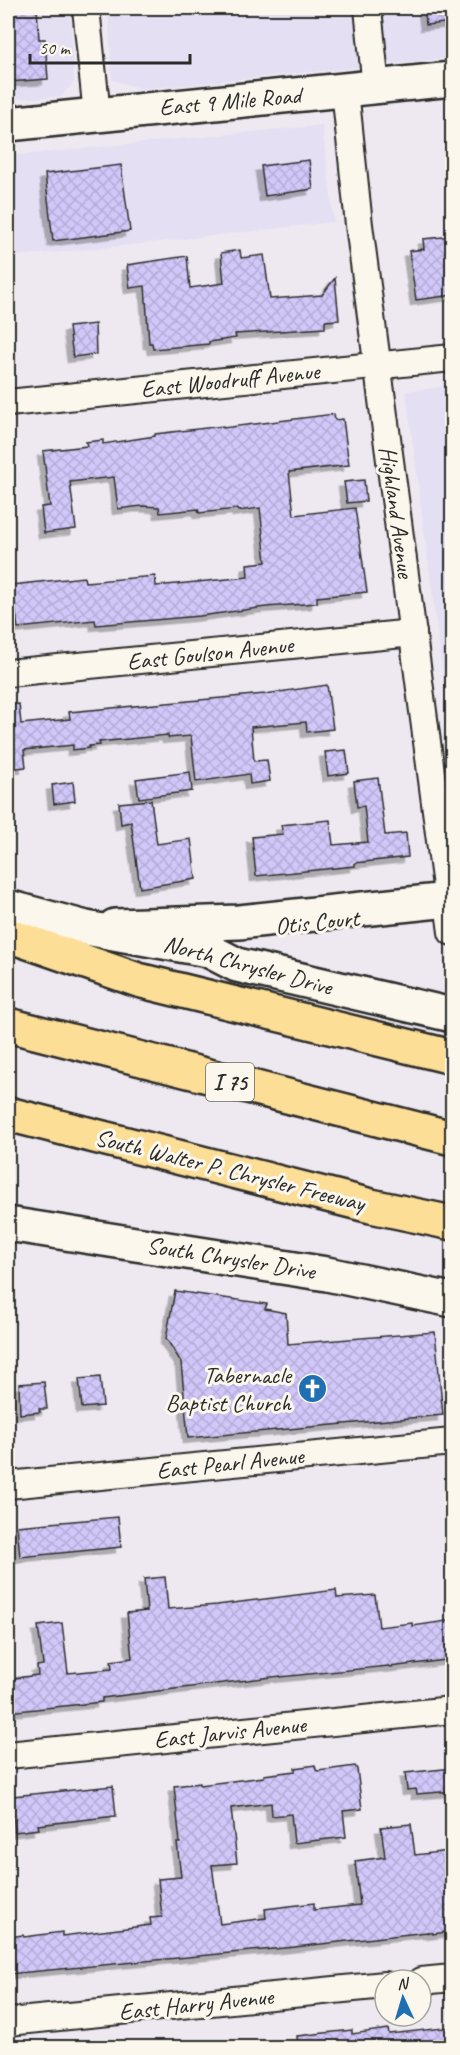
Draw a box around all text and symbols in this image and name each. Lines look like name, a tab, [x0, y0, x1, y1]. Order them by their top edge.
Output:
scale bar	[30, 27, 190, 65]
text: 50 m	[39, 37, 72, 59]
street label: East 9 Mile Road	[158, 80, 305, 122]
street label: East Woodruff Avenue	[139, 355, 323, 404]
street label: Highland Avenue	[373, 444, 421, 582]
street label: East Goulson Avenue	[126, 629, 297, 677]
street label: Otis Court	[274, 902, 362, 941]
street label: North Chrysler Drive	[160, 928, 338, 1002]
road number: I 75	[206, 1063, 254, 1101]
street label: South Walter P. Chrysler Freeway	[92, 1122, 369, 1218]
street label: South Chrysler Drive	[145, 1230, 319, 1286]
place label: Tabernacle Baptist Church	[165, 1360, 293, 1418]
church icon: Tabernacle Baptist Church	[296, 1373, 328, 1405]
street label: East Pearl Avenue	[155, 1440, 307, 1486]
street label: East Jarvis Avenue	[153, 1709, 310, 1755]
north arrow	[373, 1968, 433, 2028]
text: N	[396, 1973, 411, 1994]
street label: East Harry Avenue	[117, 1981, 277, 2027]

